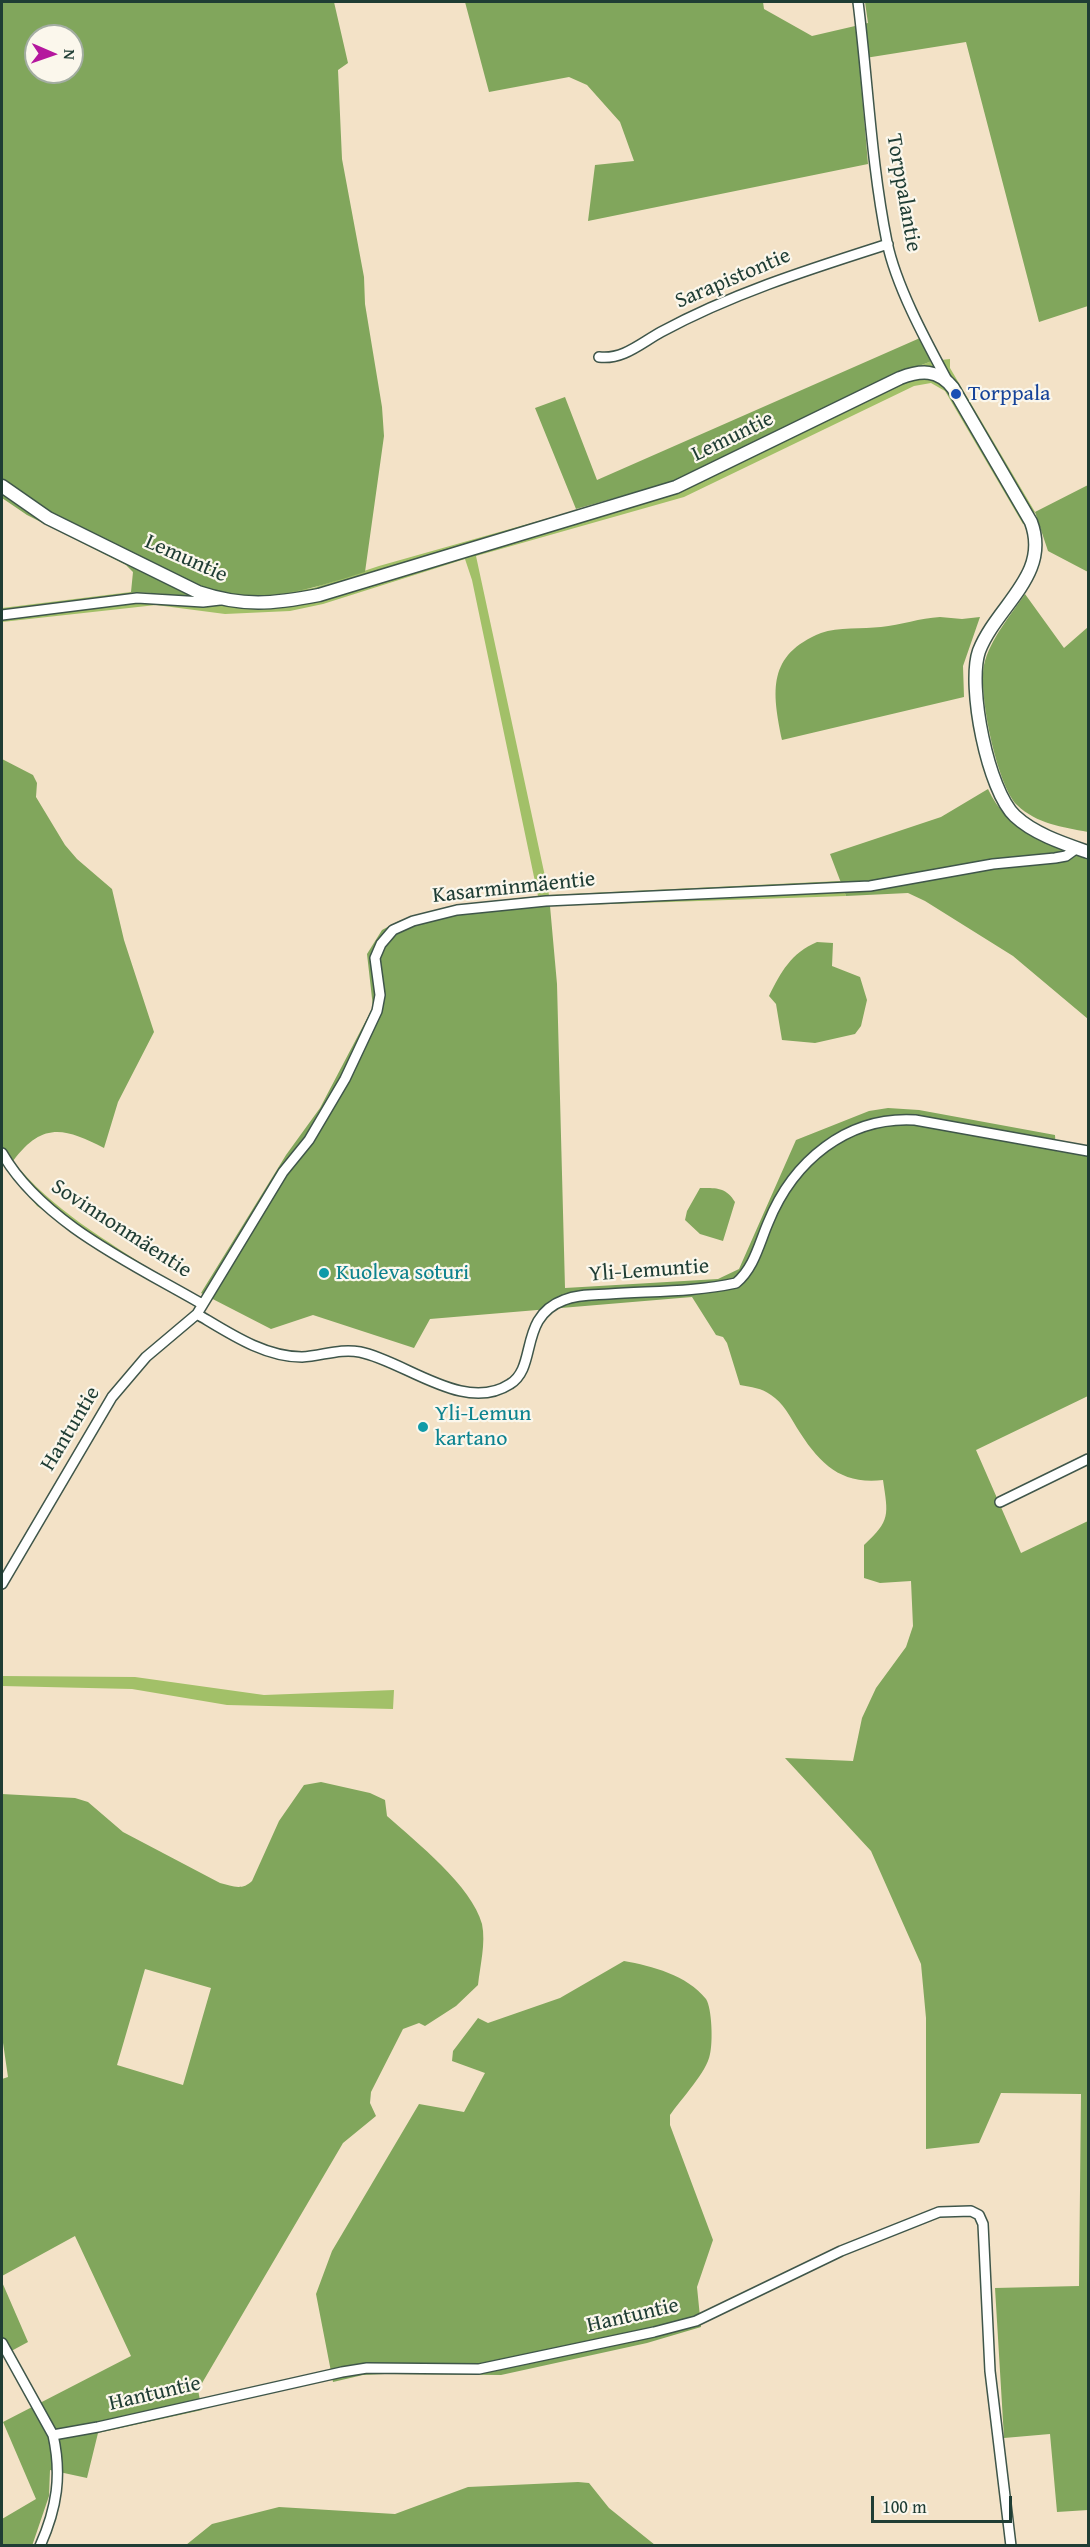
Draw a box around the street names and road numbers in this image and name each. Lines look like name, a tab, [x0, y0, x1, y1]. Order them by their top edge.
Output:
street label: Torppalantie	[880, 132, 926, 254]
street label: Sarapistontie	[671, 243, 795, 315]
street label: Lemuntie	[688, 406, 778, 468]
street label: Lemuntie	[141, 529, 231, 589]
street label: Kasarminmäentie	[431, 866, 597, 910]
street label: Sovinnonmäentie	[46, 1174, 196, 1284]
street label: Yli-Lemuntie	[588, 1254, 710, 1288]
street label: Hantuntie	[36, 1382, 106, 1476]
street label: Hantuntie	[584, 2293, 682, 2339]
street label: Hantuntie	[106, 2371, 204, 2417]

